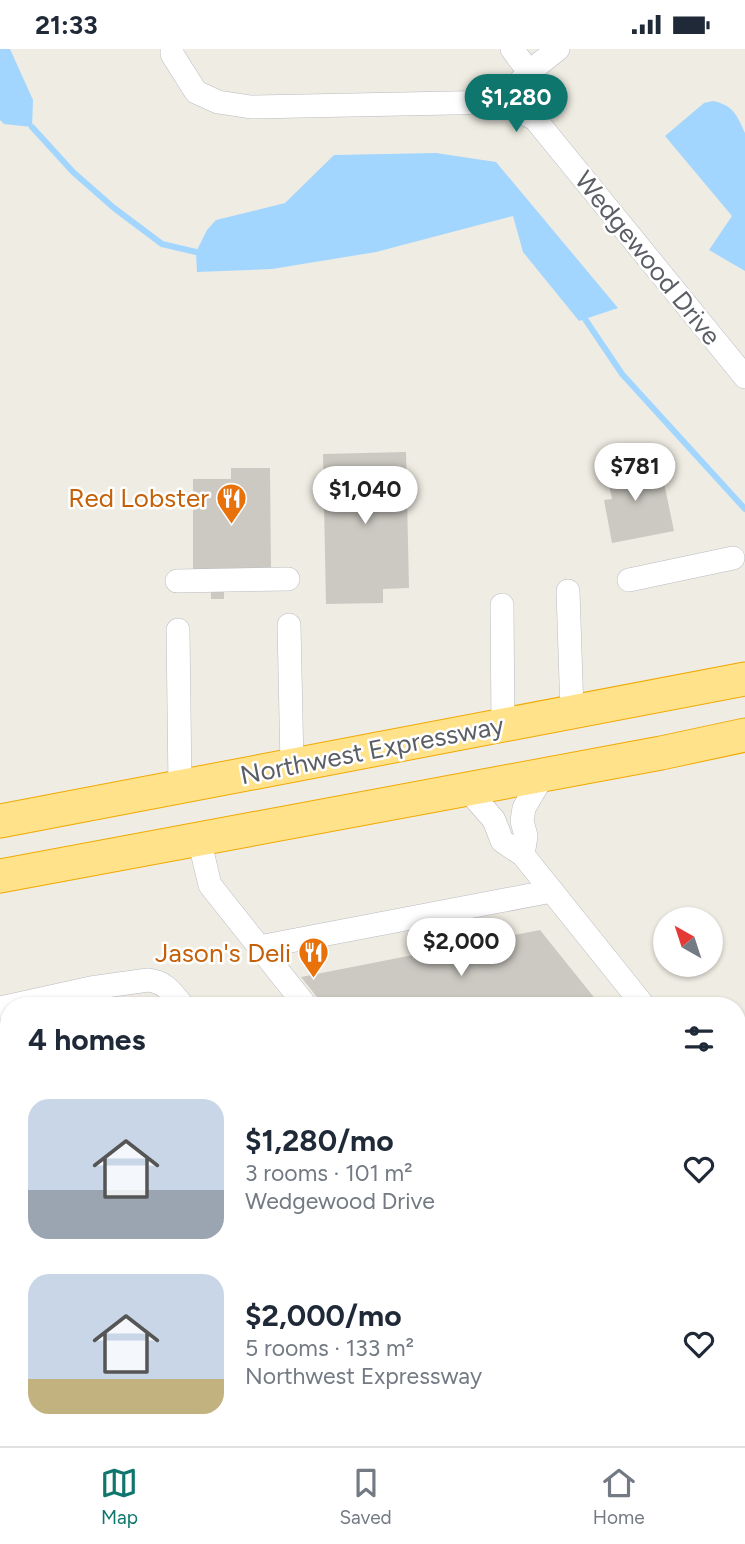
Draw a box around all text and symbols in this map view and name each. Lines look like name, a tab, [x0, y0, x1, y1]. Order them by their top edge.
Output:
text: 21:33	[35, 9, 98, 41]
pin: $1,280	[459, 74, 573, 134]
text: $1,280	[481, 83, 551, 111]
street label: Wedgewood Drive	[568, 165, 728, 351]
pin: $781	[594, 443, 676, 503]
text: $781	[610, 452, 660, 480]
pin: $1,040	[308, 467, 422, 526]
text: $1,040	[329, 475, 401, 503]
restaurant icon: Red Lobster	[215, 481, 249, 525]
place label: Red Lobster	[68, 482, 209, 514]
street label: Northwest Expressway	[237, 709, 507, 791]
north arrow	[653, 907, 723, 977]
map controls	[653, 907, 723, 977]
pin: $2,000	[404, 919, 518, 978]
text: $2,000	[423, 927, 499, 955]
restaurant icon: Jason's Deli	[297, 936, 331, 980]
place label: Jason's Deli	[155, 937, 291, 969]
icon: filters	[680, 1020, 718, 1058]
text: 4 homes	[28, 1021, 145, 1058]
text: $1,280/mo	[245, 1122, 394, 1159]
icon: home	[84, 1127, 168, 1211]
icon: heart	[680, 1150, 718, 1188]
text: 3 rooms · 101 m²	[245, 1159, 412, 1187]
text: Wedgewood Drive	[245, 1187, 435, 1215]
text: $2,000/mo	[245, 1297, 402, 1334]
icon: home	[84, 1302, 168, 1386]
icon: heart	[680, 1325, 718, 1363]
text: 5 rooms · 133 m²	[245, 1334, 414, 1362]
text: Northwest Expressway	[245, 1362, 482, 1390]
tab: Map	[100, 1464, 138, 1529]
tab: Saved	[339, 1464, 392, 1529]
tab: Home	[593, 1464, 645, 1529]

